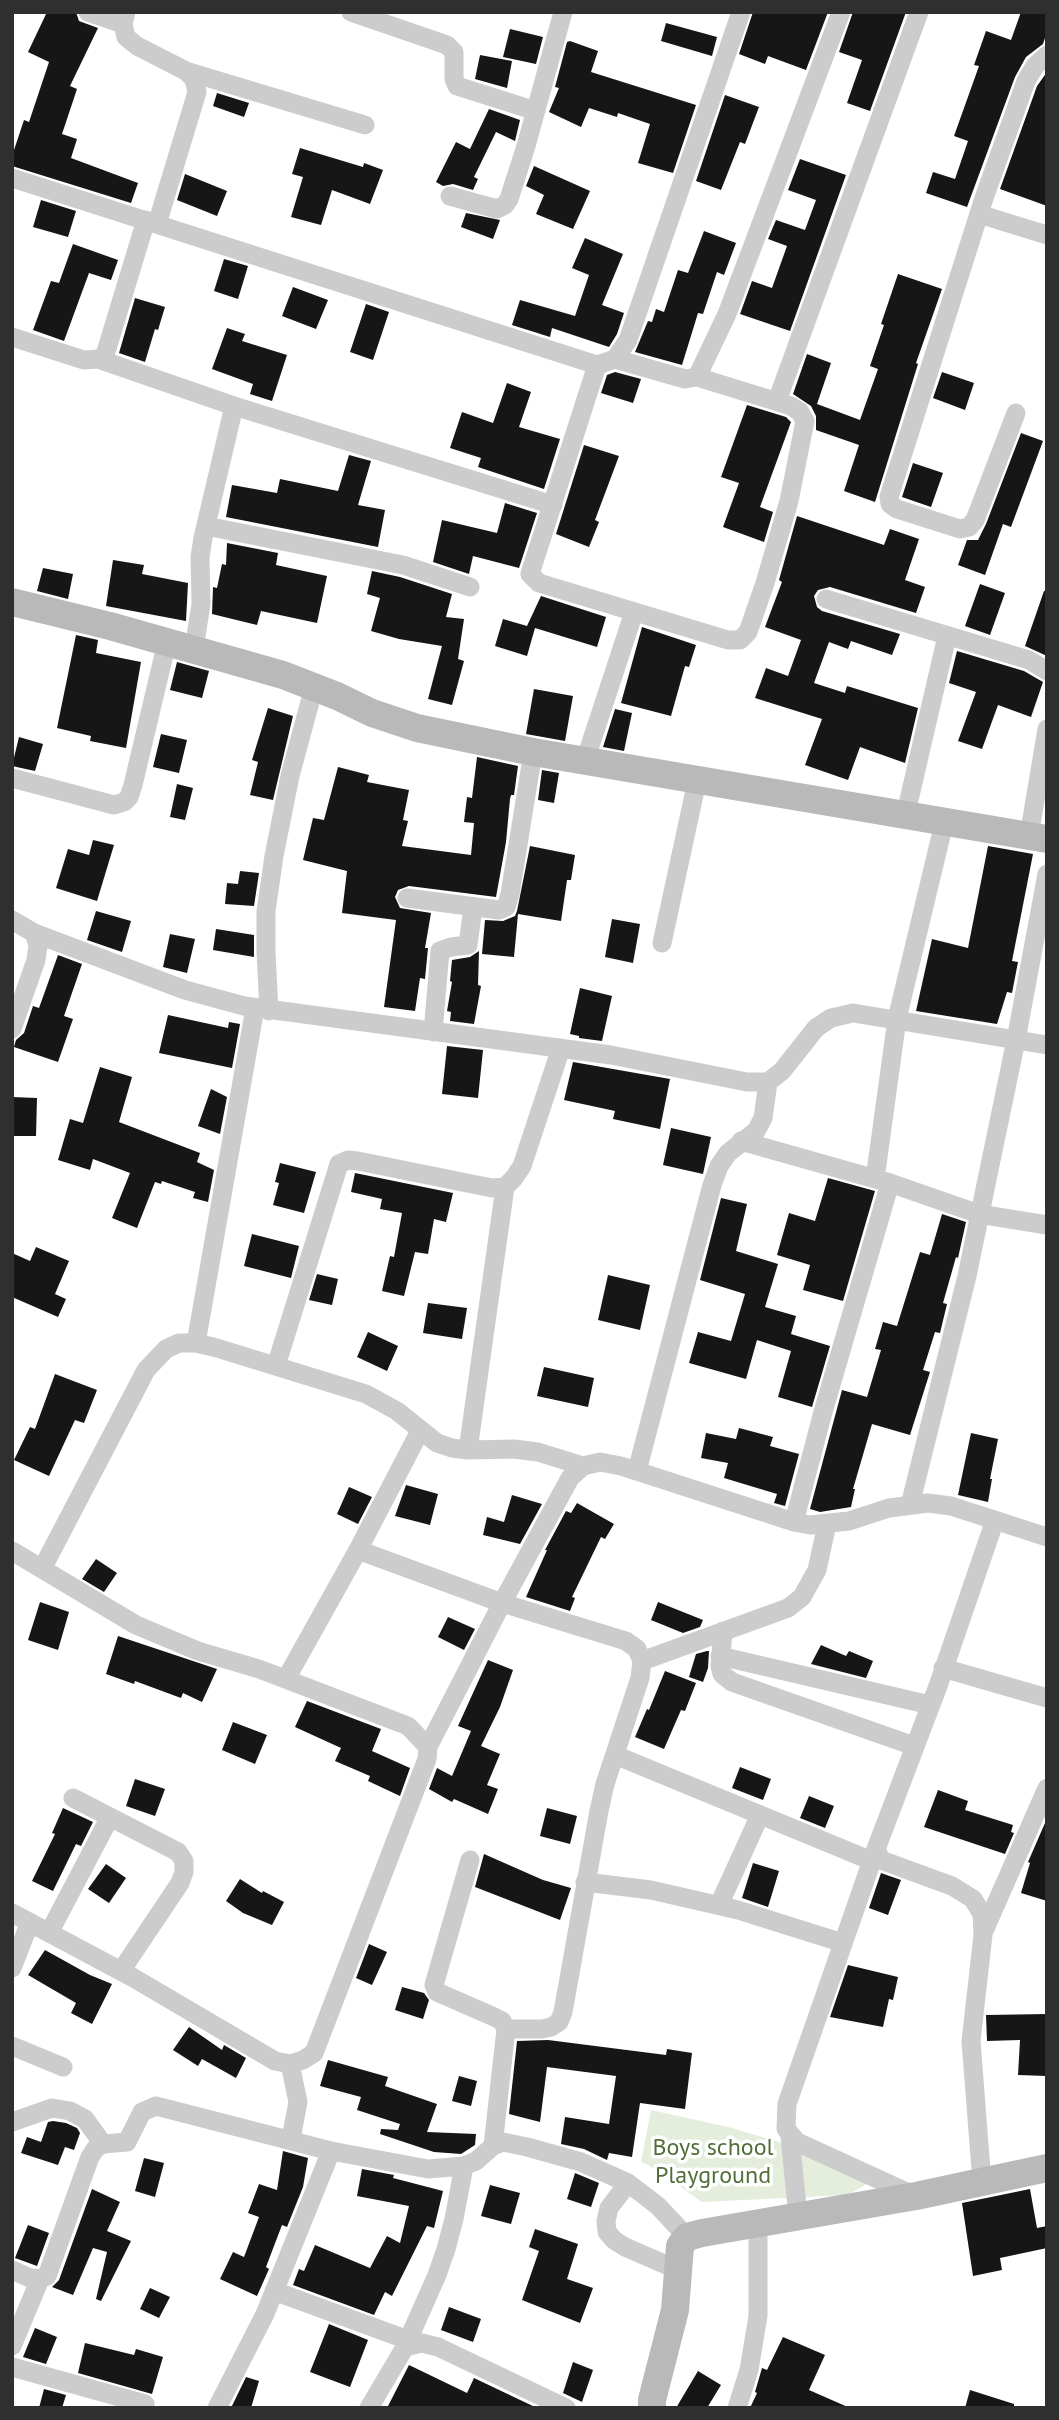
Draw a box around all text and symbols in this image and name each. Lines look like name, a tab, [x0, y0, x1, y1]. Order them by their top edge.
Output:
park label: Boys school Playground	[652, 2134, 774, 2190]

